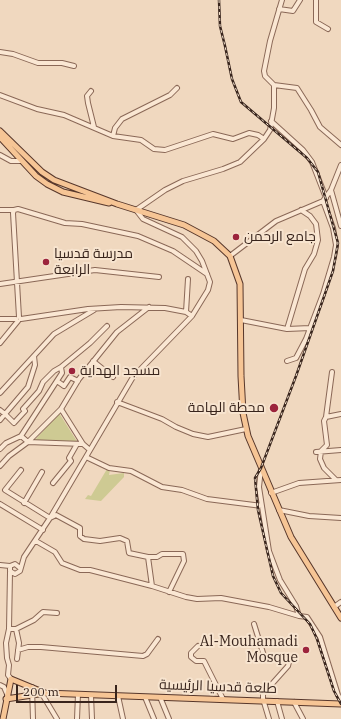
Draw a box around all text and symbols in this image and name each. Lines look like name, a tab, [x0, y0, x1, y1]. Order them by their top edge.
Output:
place label: جامع الرحمن	[244, 229, 316, 245]
marker: جامع الرحمن	[231, 232, 241, 242]
place label: مدرسة قدسيا الرابعة	[54, 246, 133, 278]
marker: مدرسة قدسيا الرابعة	[41, 257, 51, 267]
place label: مسجد الهداية	[80, 363, 160, 379]
marker: مسجد الهداية	[67, 366, 77, 376]
place label: محطة الهامة	[188, 400, 265, 416]
marker: محطة الهامة	[268, 402, 280, 414]
place label: Al-Mouhamadi Mosque	[200, 634, 298, 666]
marker: Al-Mouhamadi Mosque	[301, 645, 311, 655]
scale bar	[18, 677, 119, 703]
street label: طلعة قدسيا الرئيسية	[159, 677, 277, 697]
text: 200 m	[23, 684, 59, 699]

